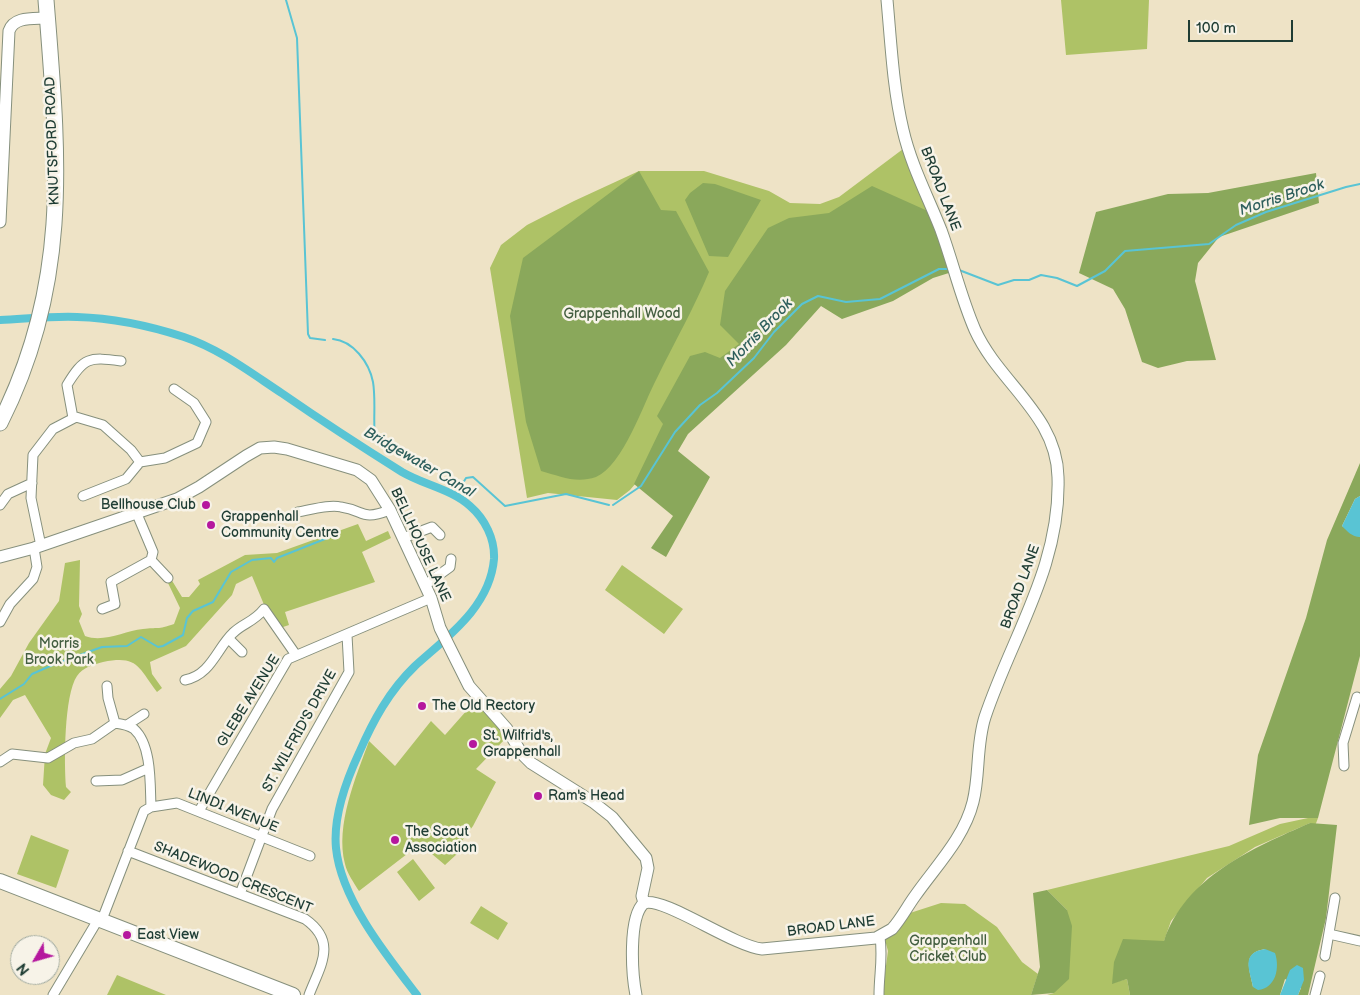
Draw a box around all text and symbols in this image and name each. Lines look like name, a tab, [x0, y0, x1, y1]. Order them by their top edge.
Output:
scale bar	[1190, 10, 1295, 42]
text: 100 m	[1196, 19, 1236, 38]
street label: KNUTSFORD ROAD	[42, 76, 64, 206]
street label: BROAD LANE	[916, 145, 964, 233]
water label: Morris Brook	[1237, 176, 1327, 220]
water label: Morris Brook	[723, 295, 797, 371]
park label: Grappenhall Wood	[563, 306, 681, 322]
water label: Bridgewater Canal	[360, 424, 478, 502]
street label: BELLHOUSE LANE	[386, 485, 454, 605]
place label: Bellhouse Club	[101, 497, 196, 513]
marker: Bellhouse Club	[200, 499, 212, 511]
place label: Grappenhall Community Centre	[221, 509, 339, 542]
marker: Grappenhall Community Centre	[205, 519, 217, 531]
street label: BROAD LANE	[998, 542, 1044, 632]
park label: Morris Brook Park	[25, 636, 93, 669]
street label: GLEBE AVENUE	[214, 652, 284, 750]
street label: ST. WILFRID'S DRIVE	[259, 667, 341, 795]
place label: The Old Rectory	[432, 698, 535, 714]
marker: The Old Rectory	[416, 700, 428, 712]
place label: St. Wilfrid's, Grappenhall	[483, 728, 561, 760]
marker: St. Wilfrid's, Grappenhall	[467, 738, 479, 750]
street label: LINDI AVENUE	[185, 785, 281, 837]
place label: Ram's Head	[548, 788, 625, 804]
marker: Ram's Head	[532, 790, 544, 802]
place label: The Scout Association	[405, 824, 477, 856]
marker: The Scout Association	[389, 834, 401, 846]
street label: SHADEWOOD CRESCENT	[151, 838, 315, 918]
street label: BROAD LANE	[786, 913, 876, 941]
place label: East View	[137, 927, 199, 943]
marker: East View	[121, 929, 133, 941]
park label: Grappenhall Cricket Club	[909, 933, 987, 966]
north arrow	[10, 935, 60, 985]
text: N	[14, 960, 34, 978]

